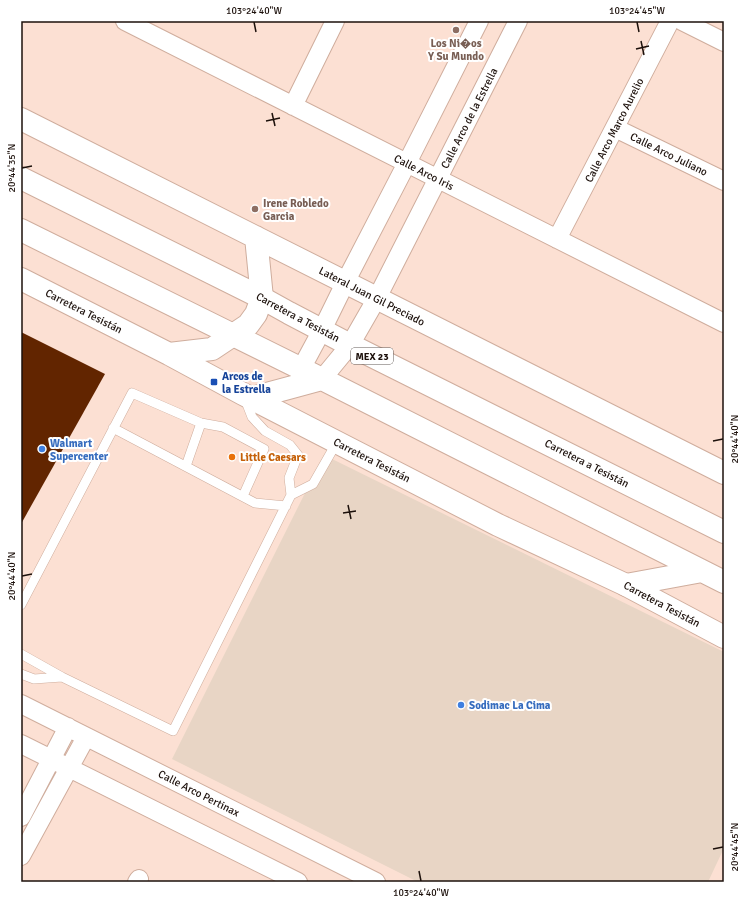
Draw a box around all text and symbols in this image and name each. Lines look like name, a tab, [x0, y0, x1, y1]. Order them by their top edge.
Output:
text: 103°24'40"W	[226, 5, 282, 17]
text: 103°24'45"W	[609, 5, 665, 17]
marker: Los Ni�os Y Su Mundo	[451, 25, 461, 35]
place label: Los Ni�os Y Su Mundo	[427, 37, 484, 63]
street label: Calle Arco de la Estrella	[438, 65, 501, 171]
street label: Calle Arco Marco Aurelio	[582, 76, 647, 185]
street label: Calle Arco Juliano	[628, 130, 710, 179]
text: 20°44'35"N	[6, 144, 18, 192]
street label: Calle Arco Iris	[392, 152, 456, 193]
place label: Irene Robledo Garcia	[263, 197, 329, 223]
marker: Irene Robledo Garcia	[250, 204, 260, 214]
street label: Lateral Juan Gil Preciado	[317, 264, 427, 329]
street label: Carretera Tesistán	[43, 286, 125, 336]
street label: Carretera a Tesistán	[254, 290, 342, 345]
road number: MEX 23	[351, 348, 393, 364]
place label: Arcos de la Estrella	[222, 370, 271, 396]
marker: Arcos de la Estrella	[209, 377, 219, 387]
text: 20°44'40"N	[729, 415, 741, 463]
street label: Carretera Tesistán	[331, 435, 413, 485]
place label: Walmart Supercenter	[50, 437, 109, 463]
street label: Carretera a Tesistán	[542, 437, 631, 490]
marker: Walmart Supercenter	[37, 444, 47, 454]
place label: Little Caesars	[240, 451, 306, 464]
marker: Little Caesars	[227, 452, 237, 462]
text: 20°44'40"N	[6, 552, 18, 600]
street label: Carretera Tesistán	[621, 579, 702, 630]
place label: Sodimac La Cima	[469, 699, 551, 712]
marker: Sodimac La Cima	[456, 700, 466, 710]
street label: Calle Arco Pertinax	[156, 767, 242, 820]
text: 20°44'45"N	[729, 823, 741, 871]
text: 103°24'40"W	[393, 887, 449, 899]

